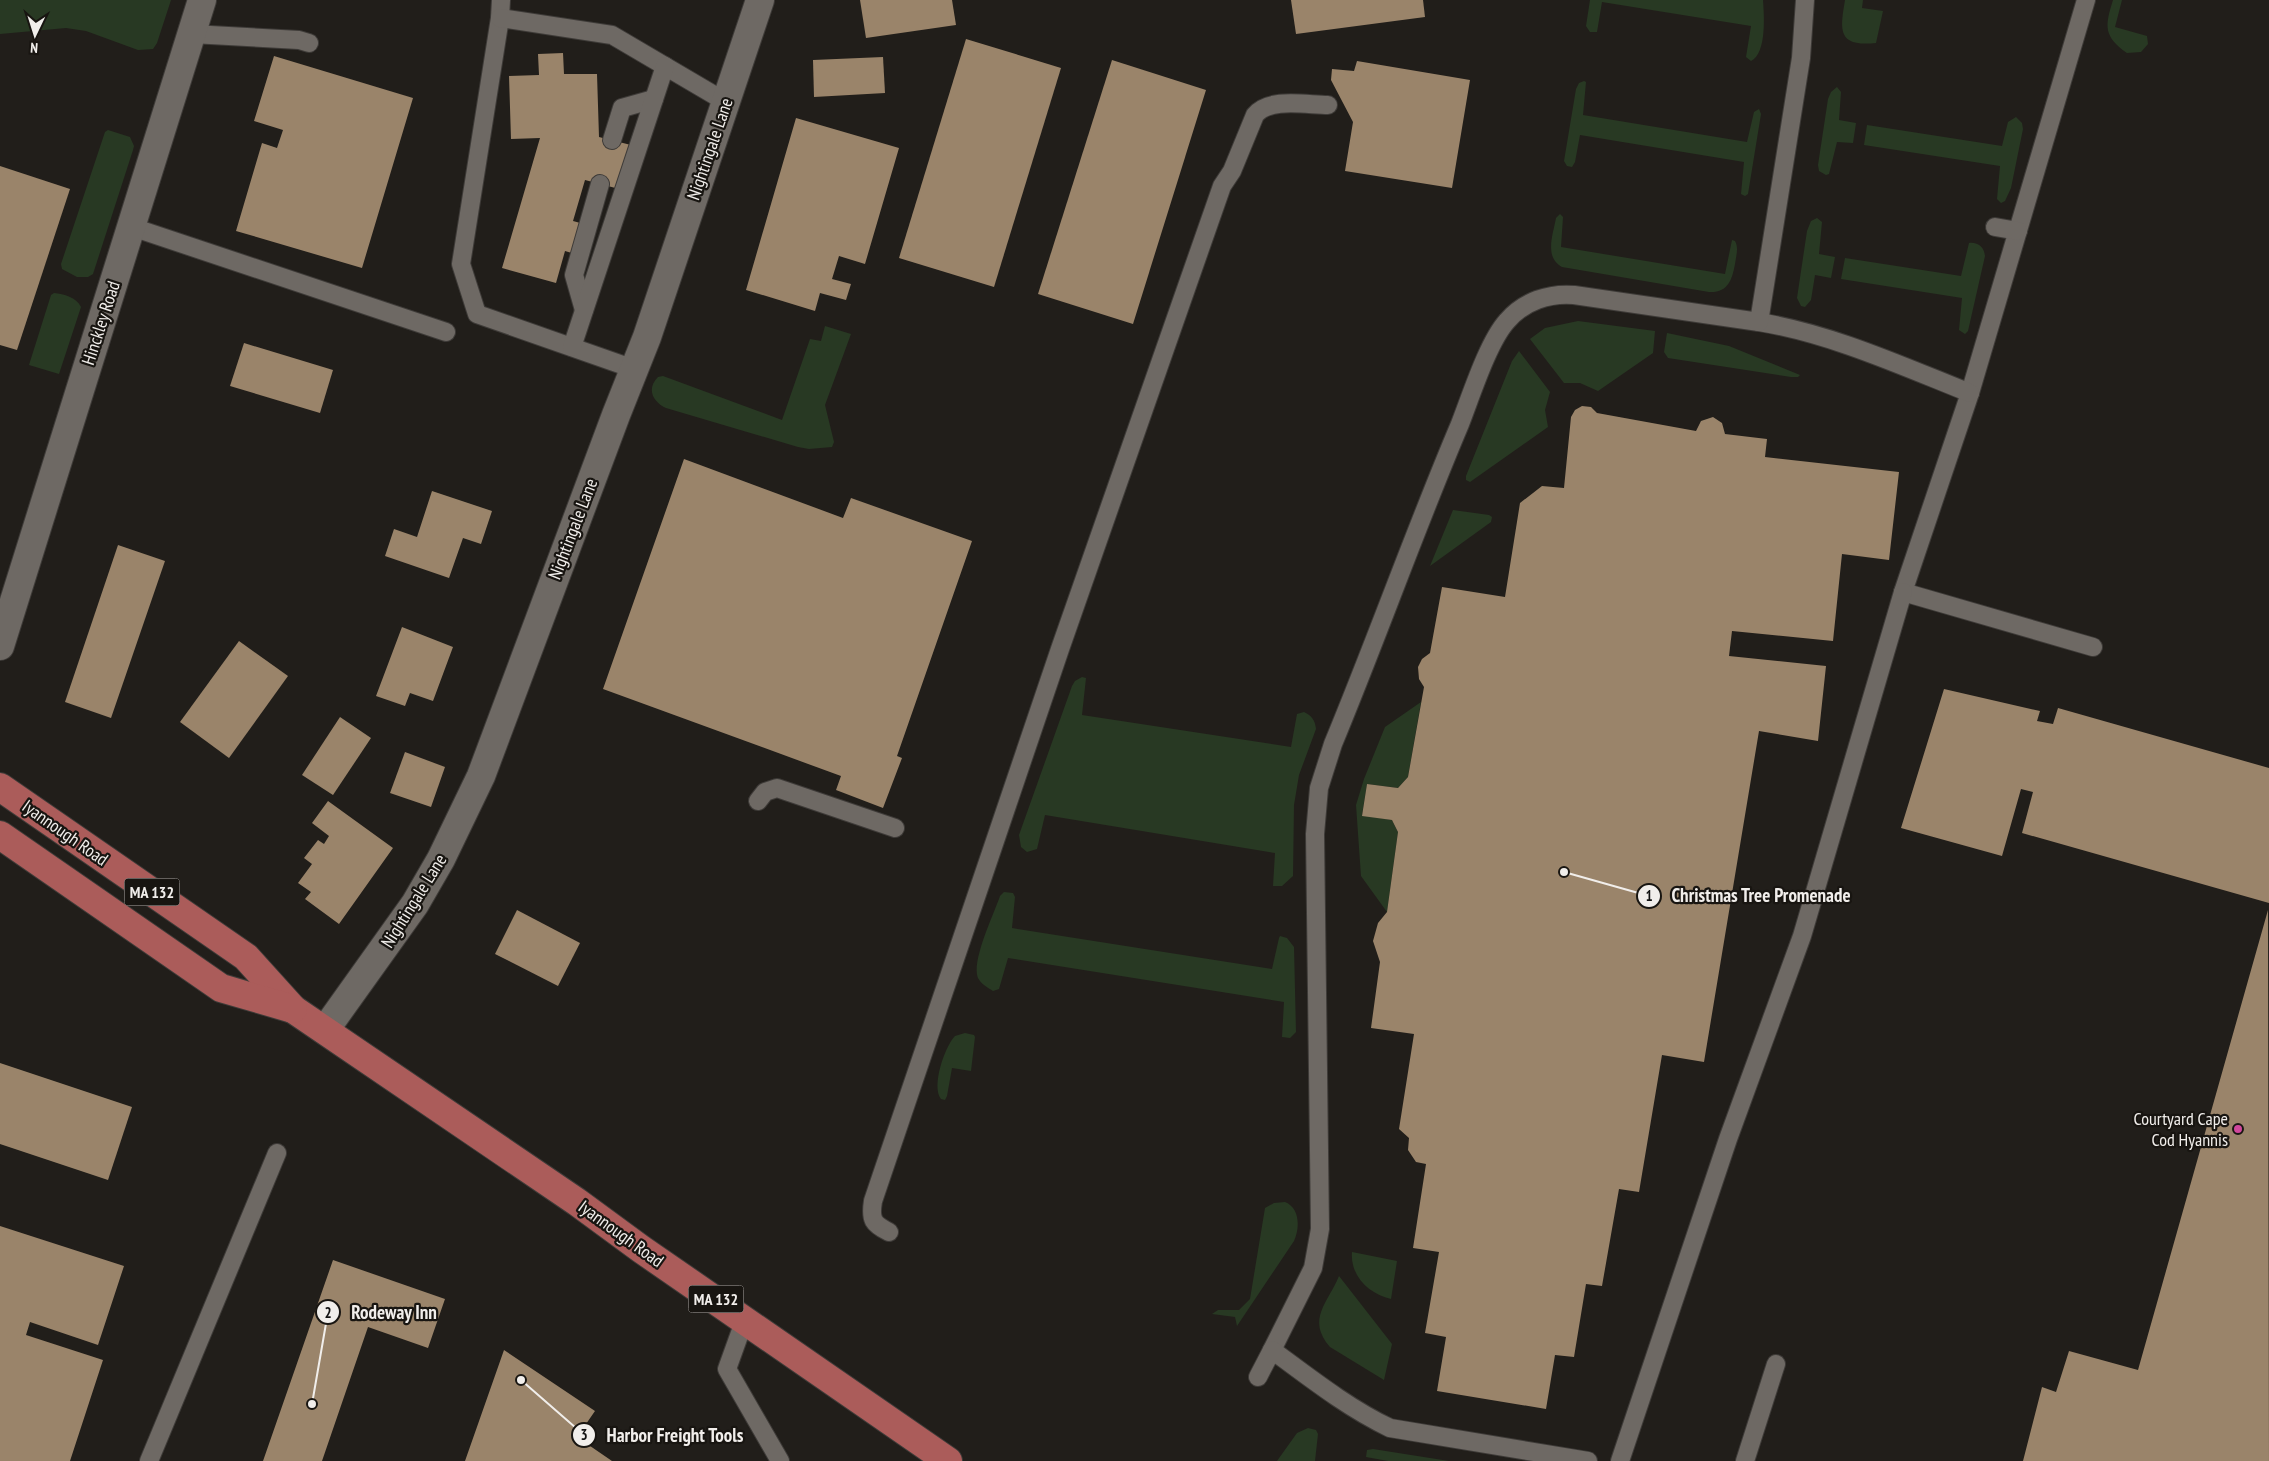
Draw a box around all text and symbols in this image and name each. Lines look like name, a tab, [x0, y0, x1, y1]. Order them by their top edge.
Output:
north arrow	[10, 10, 60, 60]
text: N	[30, 39, 38, 57]
street label: Nightingale Lane	[681, 95, 738, 203]
street label: Hinckley Road	[76, 278, 125, 368]
street label: Nightingale Lane	[543, 475, 602, 583]
street label: Iyannough Road	[18, 795, 113, 871]
street label: Nightingale Lane	[376, 850, 451, 952]
road number: MA 132	[124, 879, 180, 906]
callout: Christmas Tree Promenade	[1636, 879, 1861, 913]
text: Christmas Tree Promenade	[1671, 883, 1851, 907]
text: 1	[1645, 886, 1653, 905]
place label: Courtyard Cape Cod Hyannis	[2133, 1107, 2228, 1151]
marker: Courtyard Cape Cod Hyannis	[2232, 1123, 2244, 1135]
street label: Iyannough Road	[574, 1195, 668, 1272]
road number: MA 132	[688, 1286, 744, 1312]
callout: Rodeway Inn	[316, 1295, 447, 1329]
text: Rodeway Inn	[351, 1300, 437, 1324]
text: 2	[324, 1303, 332, 1322]
callout: Harbor Freight Tools	[572, 1418, 754, 1452]
text: Harbor Freight Tools	[607, 1423, 744, 1447]
text: 3	[580, 1425, 588, 1444]

